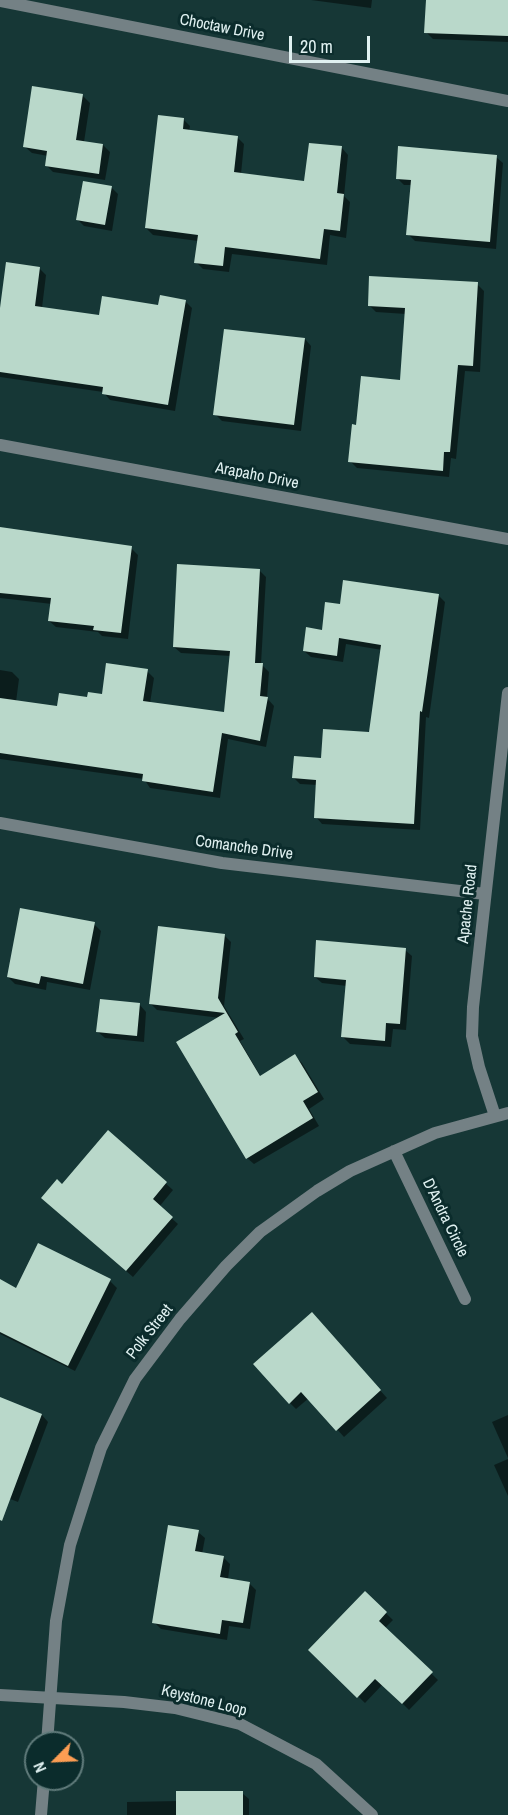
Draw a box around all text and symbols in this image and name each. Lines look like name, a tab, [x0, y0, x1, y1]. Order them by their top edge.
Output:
street label: Choctaw Drive	[178, 10, 266, 46]
scale bar	[292, 24, 373, 62]
text: 20 m	[300, 34, 333, 59]
street label: Arapaho Drive	[214, 459, 300, 493]
street label: Comanche Drive	[194, 832, 294, 864]
street label: Apache Road	[454, 863, 482, 945]
street label: D'Andra Circle	[418, 1176, 472, 1260]
street label: Polk Street	[123, 1301, 177, 1363]
street label: Keystone Loop	[159, 1681, 249, 1721]
north arrow	[24, 1731, 84, 1791]
text: N	[27, 1759, 51, 1776]

